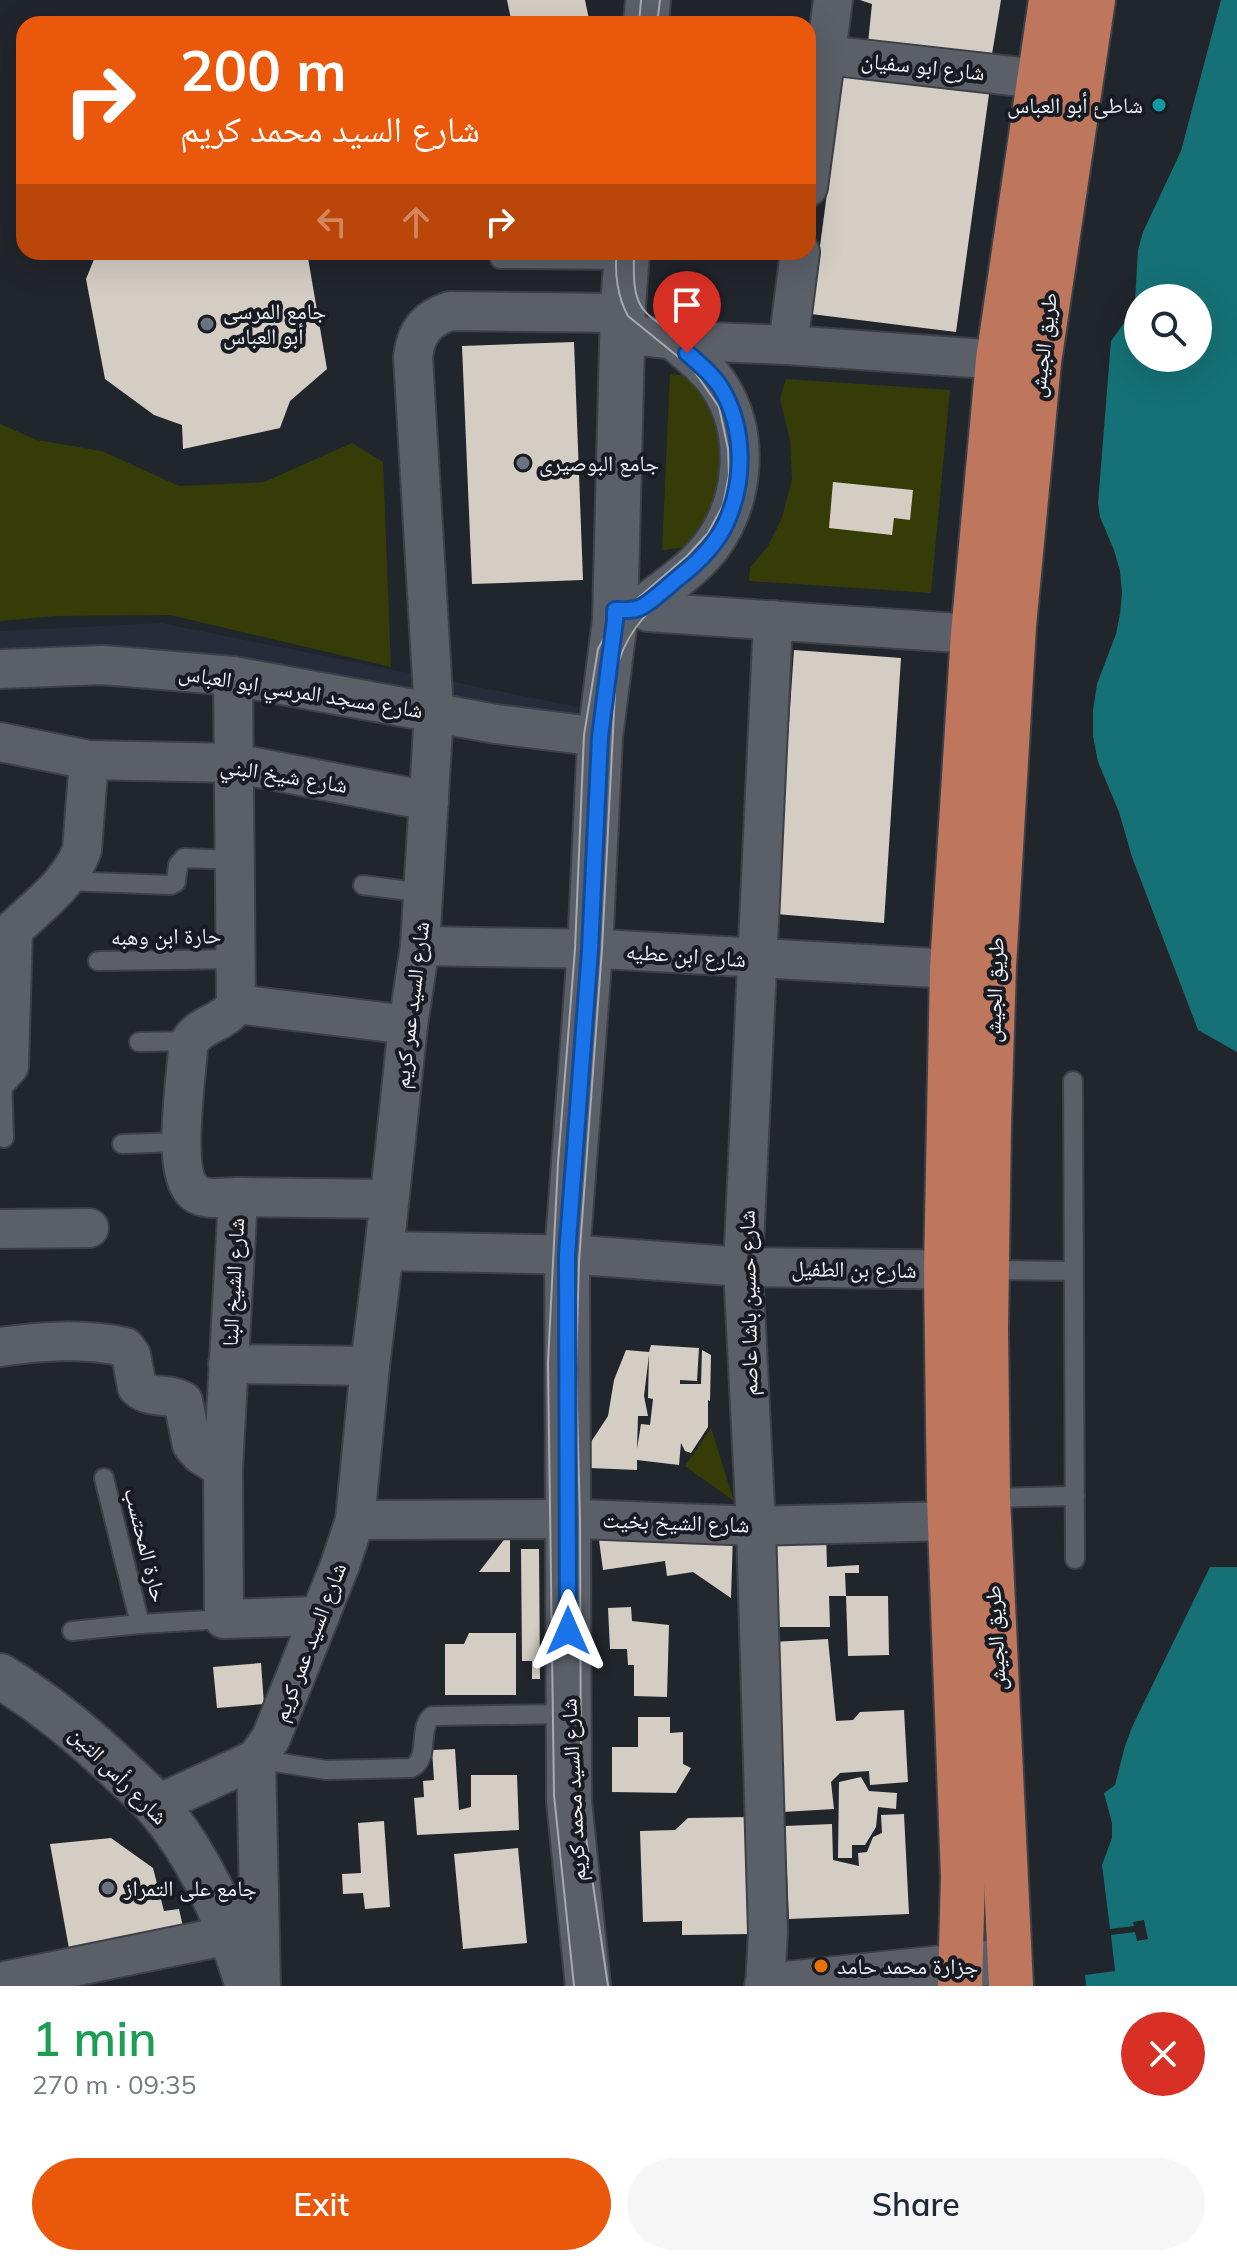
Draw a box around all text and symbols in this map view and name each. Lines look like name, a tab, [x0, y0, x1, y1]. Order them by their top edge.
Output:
text: 200 m	[180, 35, 347, 105]
street label: شارع ابو سفيان	[860, 46, 986, 86]
icon: right	[48, 48, 152, 152]
place label: شاطئ أبو العباس	[1007, 91, 1143, 119]
marker: شاطئ أبو العباس	[1150, 96, 1168, 114]
text: شارع السيد محمد كريم	[180, 106, 480, 151]
icon: left	[310, 200, 354, 244]
icon: ahead	[394, 200, 438, 244]
icon: right	[478, 200, 522, 244]
pin	[653, 271, 721, 353]
icon: arrive	[665, 283, 709, 327]
map controls	[1124, 284, 1212, 372]
button: search	[1124, 284, 1212, 372]
street label: طريق الجيش	[1023, 291, 1063, 399]
place label: جامع المرسى أبو العباس	[223, 297, 326, 350]
marker: جامع المرسى أبو العباس	[198, 315, 216, 333]
place label: جامع البوصيرى	[539, 449, 659, 477]
marker: جامع البوصيرى	[514, 454, 532, 472]
street label: شارع مسجد المرسي ابو العباس	[176, 658, 425, 728]
street label: شارع شيخ البني	[218, 751, 350, 802]
street label: شارع السيد عمر كريم	[387, 920, 436, 1090]
street label: حارة ابن وهبه	[111, 921, 221, 951]
street label: شارع ابن عطيه	[625, 937, 747, 973]
street label: طريق الجيش	[978, 937, 1010, 1043]
street label: شارع حسين باشا عاصم	[732, 1210, 765, 1396]
street label: شارع الشيخ البنا	[216, 1217, 250, 1347]
street label: شارع بن الطفيل	[791, 1254, 917, 1284]
street label: حارة المحتسب	[118, 1485, 174, 1605]
street label: شارع الشيخ بخيت	[602, 1505, 750, 1539]
street label: شارع السيد عمر كريم	[266, 1558, 353, 1726]
street label: طريق الجيش	[978, 1585, 1012, 1691]
position arrow	[526, 1589, 610, 1673]
street label: شارع السيد محمد كريم	[554, 1698, 593, 1882]
street label: شارع رأس التين	[64, 1720, 174, 1830]
place label: جامع على التمراز	[123, 1874, 257, 1902]
marker: جامع على التمراز	[99, 1879, 117, 1897]
place label: جزارة محمد حامد	[837, 1952, 978, 1980]
marker: جزارة محمد حامد	[812, 1957, 830, 1975]
text: 1 min	[32, 2008, 157, 2068]
button: close	[1121, 2012, 1205, 2096]
text: 270 m · 09:35	[32, 2068, 196, 2101]
button: Exit	[32, 2158, 611, 2250]
button: Share	[627, 2158, 1205, 2250]

